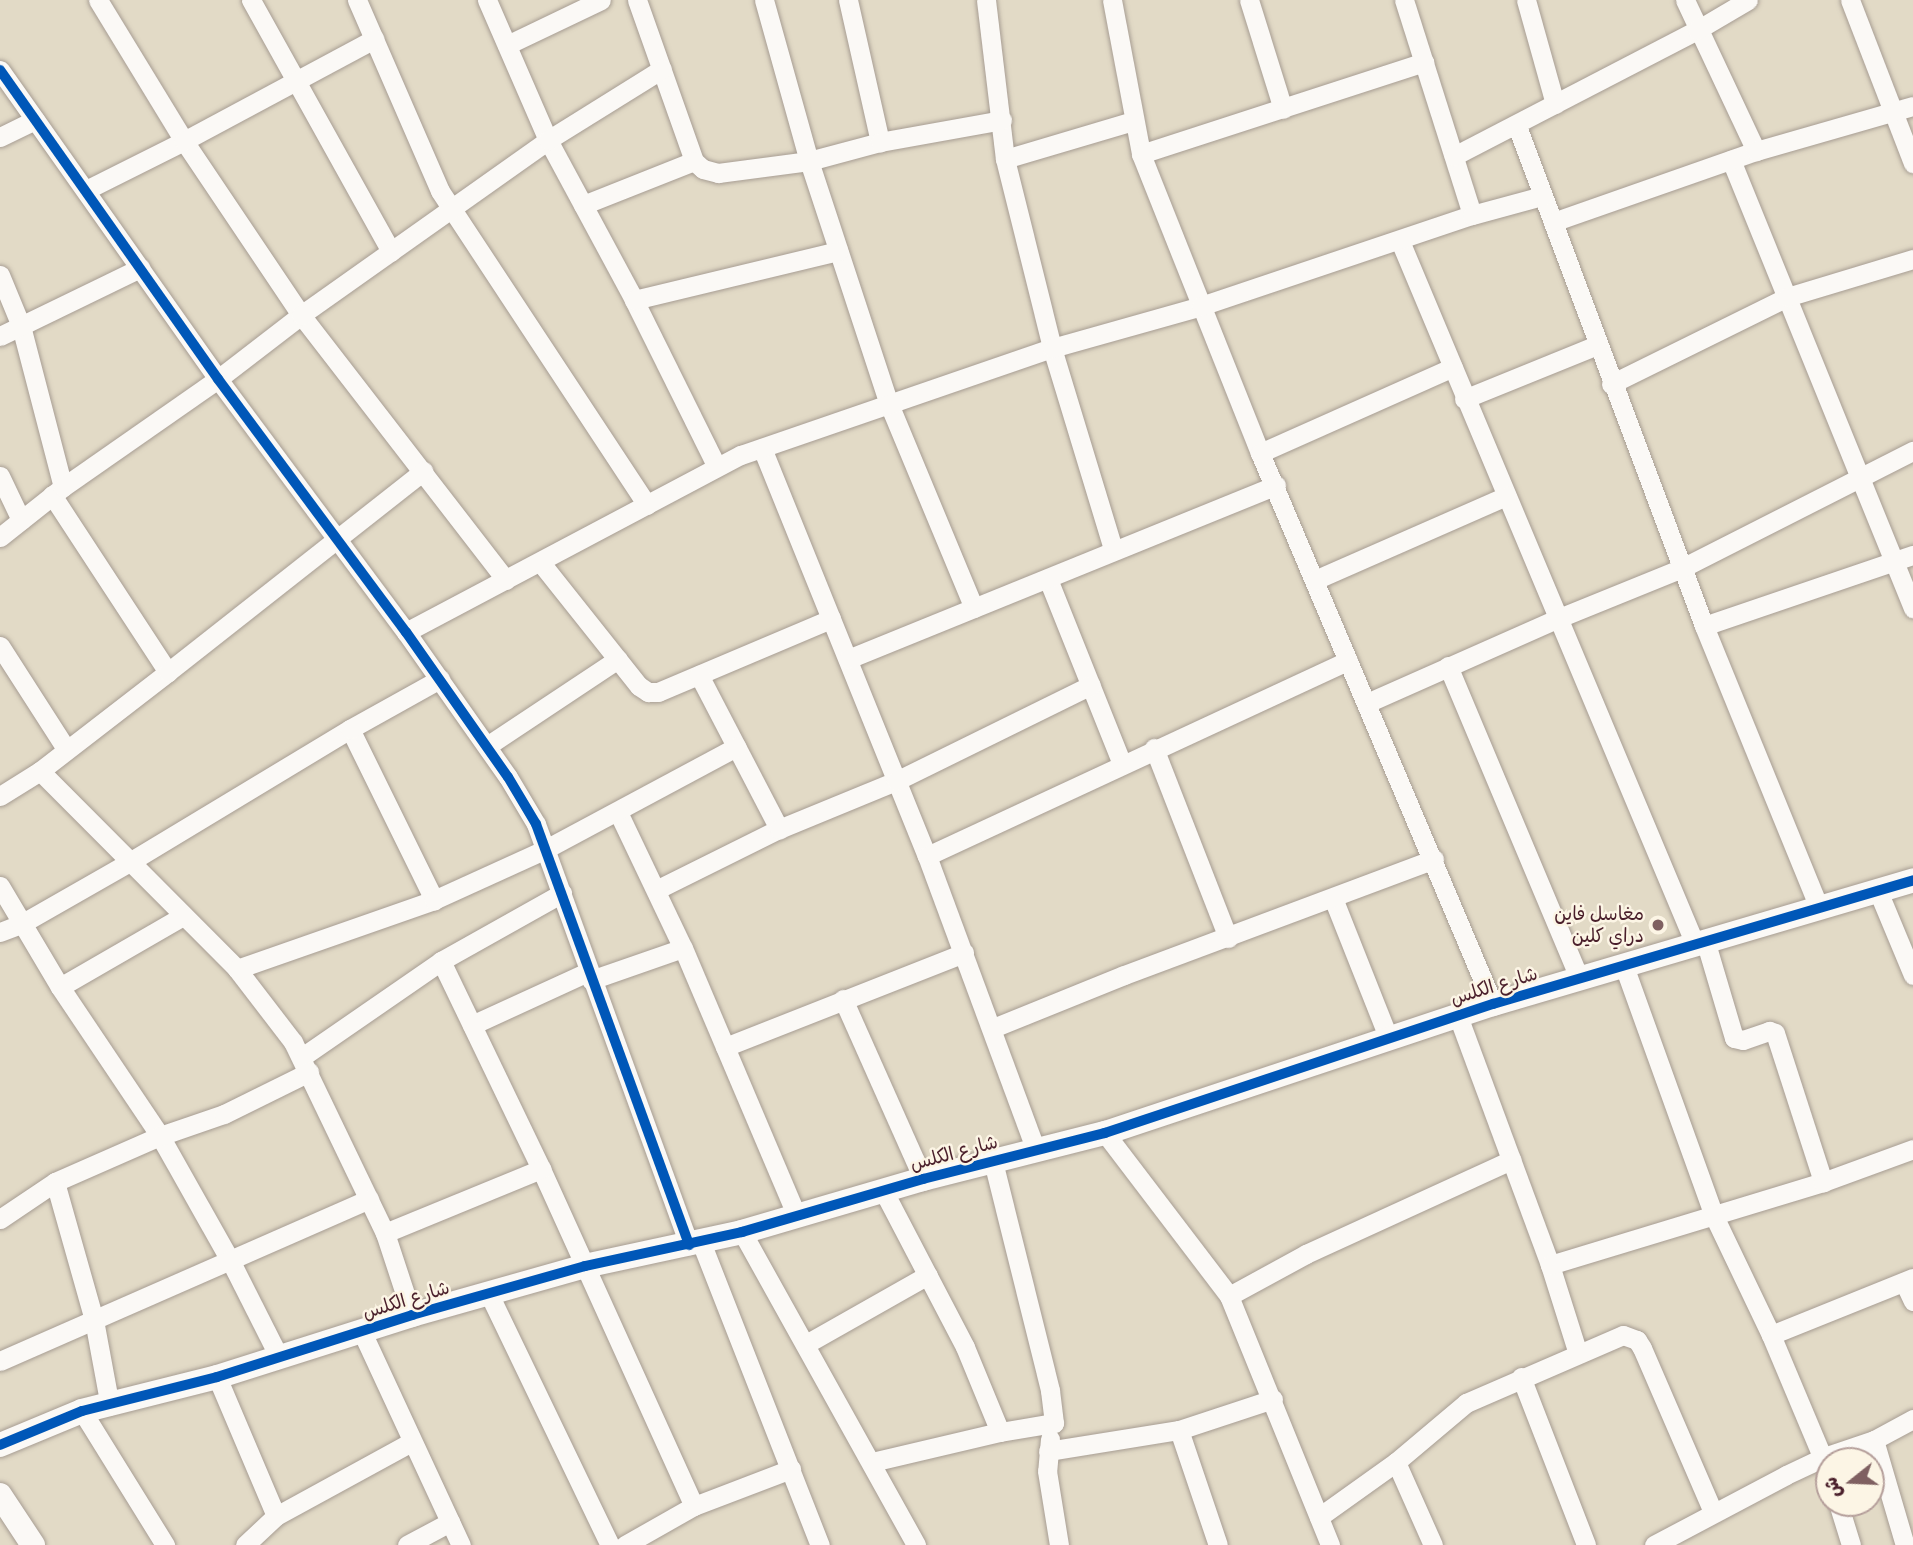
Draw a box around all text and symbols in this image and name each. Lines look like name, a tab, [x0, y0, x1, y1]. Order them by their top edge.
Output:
place label: مغاسل فاين دراي كلين	[1554, 903, 1644, 947]
marker: مغاسل فاين دراي كلين	[1650, 917, 1666, 933]
street label: شارع الكلس	[1448, 962, 1540, 1010]
street label: شارع الكلس	[908, 1130, 1000, 1176]
street label: شارع الكلس	[360, 1276, 452, 1324]
north arrow	[1815, 1447, 1885, 1517]
text: ش	[1816, 1474, 1848, 1502]

